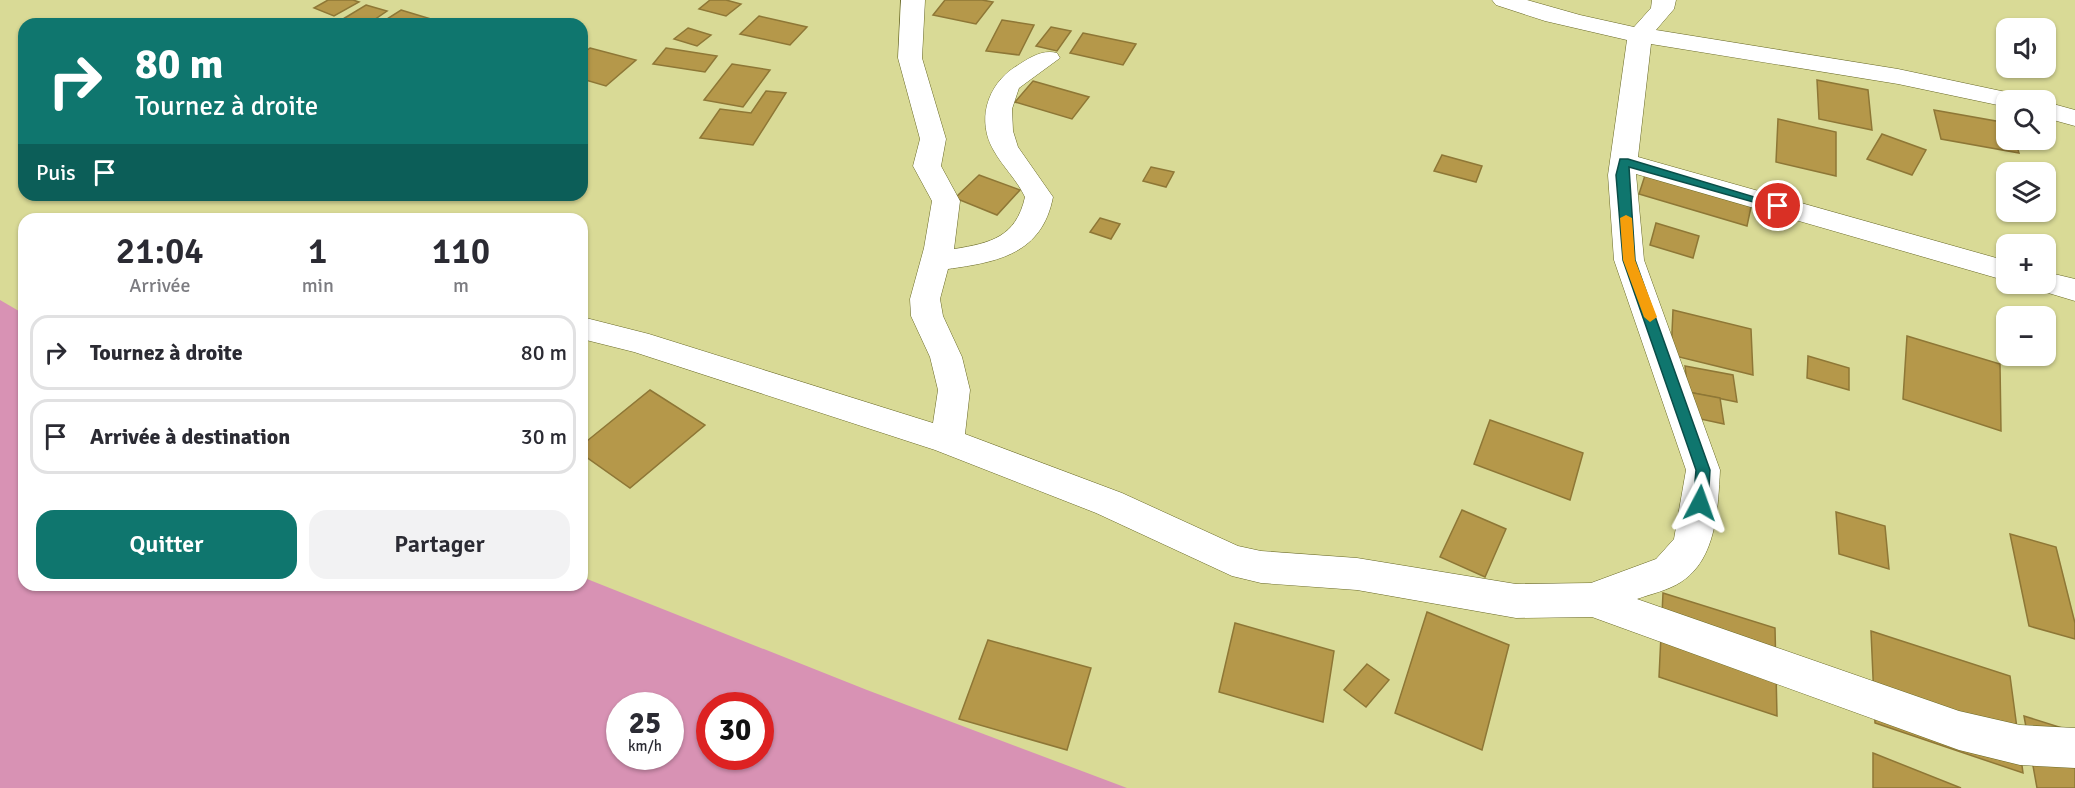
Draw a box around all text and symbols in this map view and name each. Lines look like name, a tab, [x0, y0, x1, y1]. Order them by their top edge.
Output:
map controls	[1996, 18, 2056, 366]
button: sound	[1996, 18, 2056, 78]
text: 80 m	[135, 39, 224, 90]
icon: right	[36, 42, 114, 120]
text: Tournez à droite	[135, 90, 318, 123]
button: search	[1996, 90, 2056, 150]
icon: arrive	[88, 156, 121, 189]
text: Puis	[36, 159, 76, 186]
button: layers	[1996, 162, 2056, 222]
pin	[1752, 180, 1803, 231]
icon: arrive	[1761, 189, 1794, 222]
text: 21:04	[116, 229, 204, 274]
text: 1	[308, 229, 328, 274]
text: 110	[432, 229, 490, 274]
button: +	[1996, 234, 2056, 294]
text: Arrivée	[129, 273, 191, 298]
text: min	[302, 273, 334, 298]
text: m	[453, 273, 469, 298]
button: −	[1996, 306, 2056, 366]
icon: right	[39, 336, 72, 369]
text: Tournez à droite	[90, 339, 243, 366]
text: 80 m	[521, 339, 567, 366]
icon: arrive	[39, 420, 72, 453]
text: Arrivée à destination	[90, 423, 290, 450]
text: 30 m	[521, 423, 567, 450]
position arrow	[1668, 471, 1732, 535]
button: Quitter	[36, 510, 297, 579]
button: Partager	[309, 510, 570, 579]
speed limit sign: 30	[696, 692, 774, 770]
text: 25	[629, 705, 661, 742]
text: km/h	[628, 737, 662, 755]

